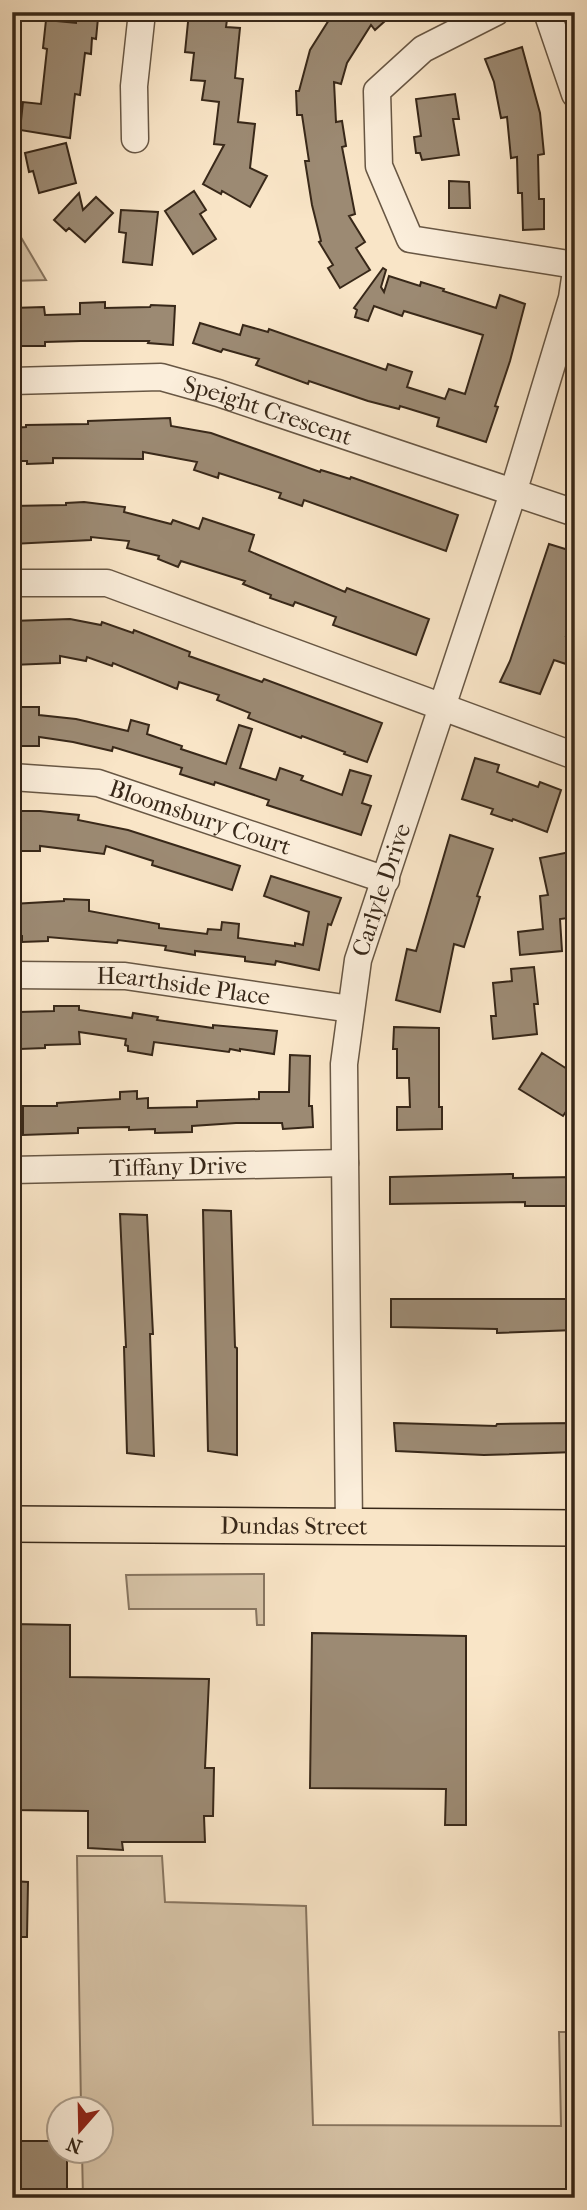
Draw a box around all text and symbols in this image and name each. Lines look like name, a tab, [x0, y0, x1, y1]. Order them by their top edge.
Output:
street label: Speight Crescent	[180, 370, 356, 451]
street label: Bloomsbury Court	[106, 774, 295, 861]
street label: Carlyle Drive	[346, 820, 416, 960]
street label: Hearthside Place	[97, 962, 272, 1011]
street label: Tiffany Drive	[109, 1151, 247, 1182]
street label: Dundas Street	[220, 1511, 368, 1541]
north arrow	[46, 2094, 116, 2164]
text: N	[63, 2132, 85, 2158]

